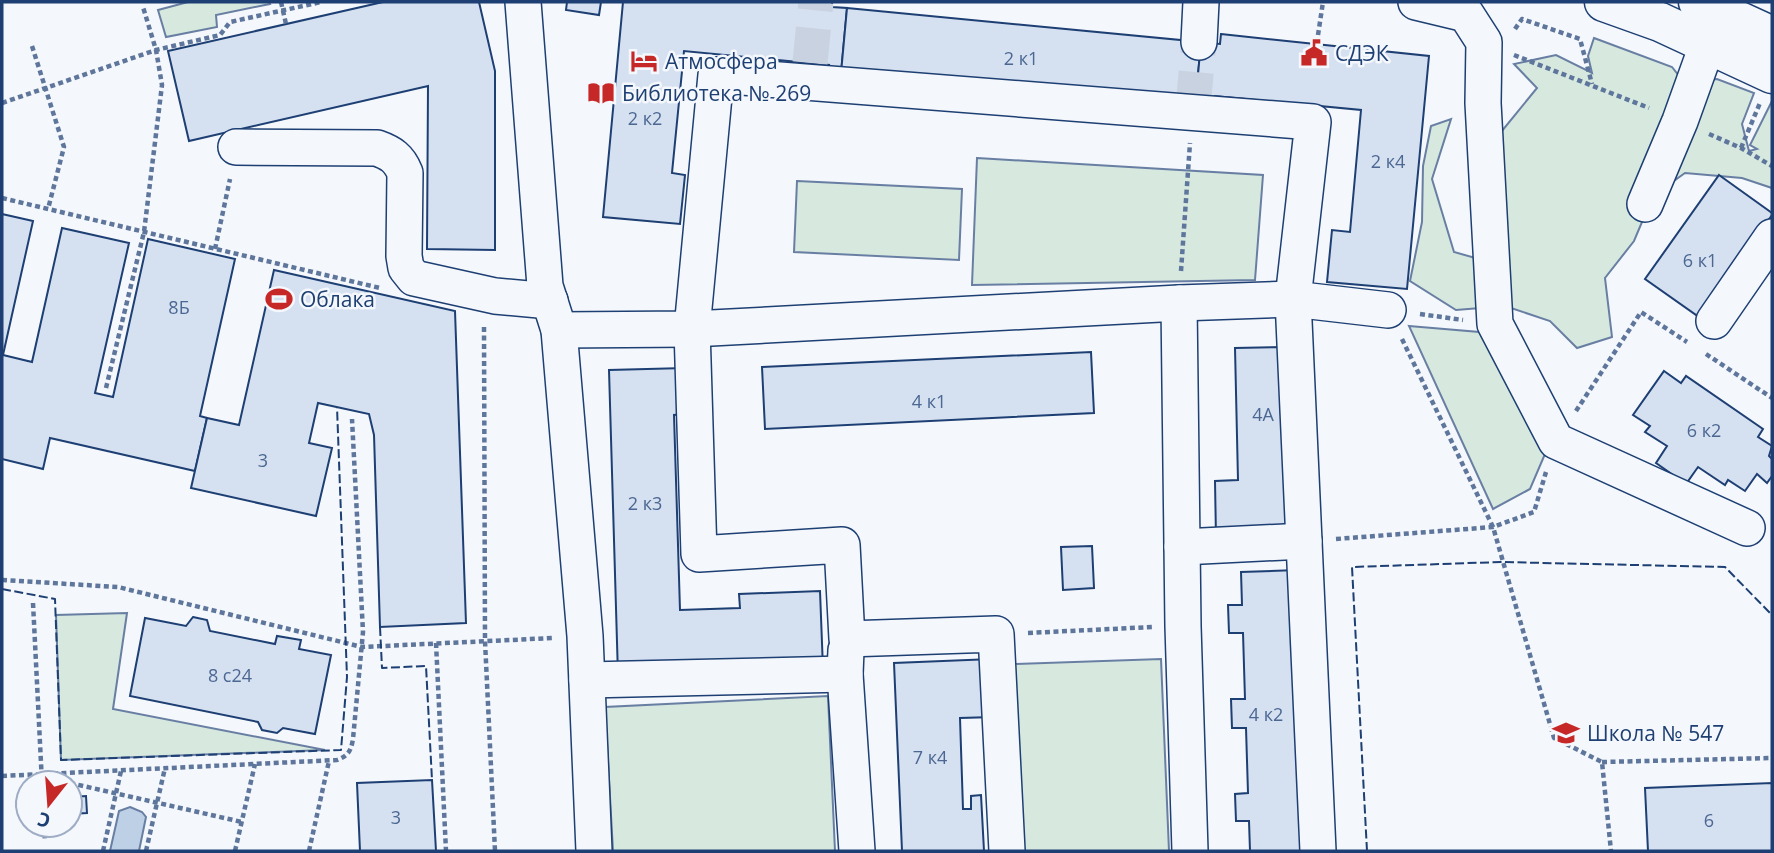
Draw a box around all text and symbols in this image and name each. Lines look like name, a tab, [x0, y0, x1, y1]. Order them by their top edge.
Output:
public building icon: СДЭК	[1299, 38, 1329, 68]
place label: СДЭК	[1335, 39, 1389, 67]
hotel icon: Атмосфера	[629, 46, 659, 76]
house number: 2 к1	[1004, 46, 1038, 70]
place label: Атмосфера	[665, 47, 778, 75]
library icon: Библиотека № 269	[586, 78, 616, 108]
place label: Библиотека № 269	[622, 79, 811, 107]
house number: 2 к2	[628, 106, 662, 130]
house number: 2 к4	[1371, 149, 1405, 173]
house number: 6 к1	[1683, 248, 1717, 272]
sports icon: Облака	[264, 284, 294, 314]
place label: Облака	[300, 285, 375, 313]
house number: 8Б	[168, 295, 190, 319]
house number: 4 к1	[912, 389, 946, 413]
house number: 4А	[1252, 402, 1274, 426]
house number: 6 к2	[1687, 418, 1721, 442]
house number: 3	[258, 448, 268, 472]
house number: 2 к3	[628, 491, 662, 515]
house number: 8 с24	[208, 663, 252, 687]
house number: 4 к2	[1249, 702, 1283, 726]
school or university icon: Школа № 547	[1551, 718, 1581, 748]
place label: Школа № 547	[1587, 719, 1724, 747]
house number: 7 к4	[913, 745, 947, 769]
north arrow	[14, 769, 84, 839]
house number: 3	[391, 805, 401, 829]
text: С	[34, 806, 54, 834]
house number: 6	[1704, 808, 1714, 832]

